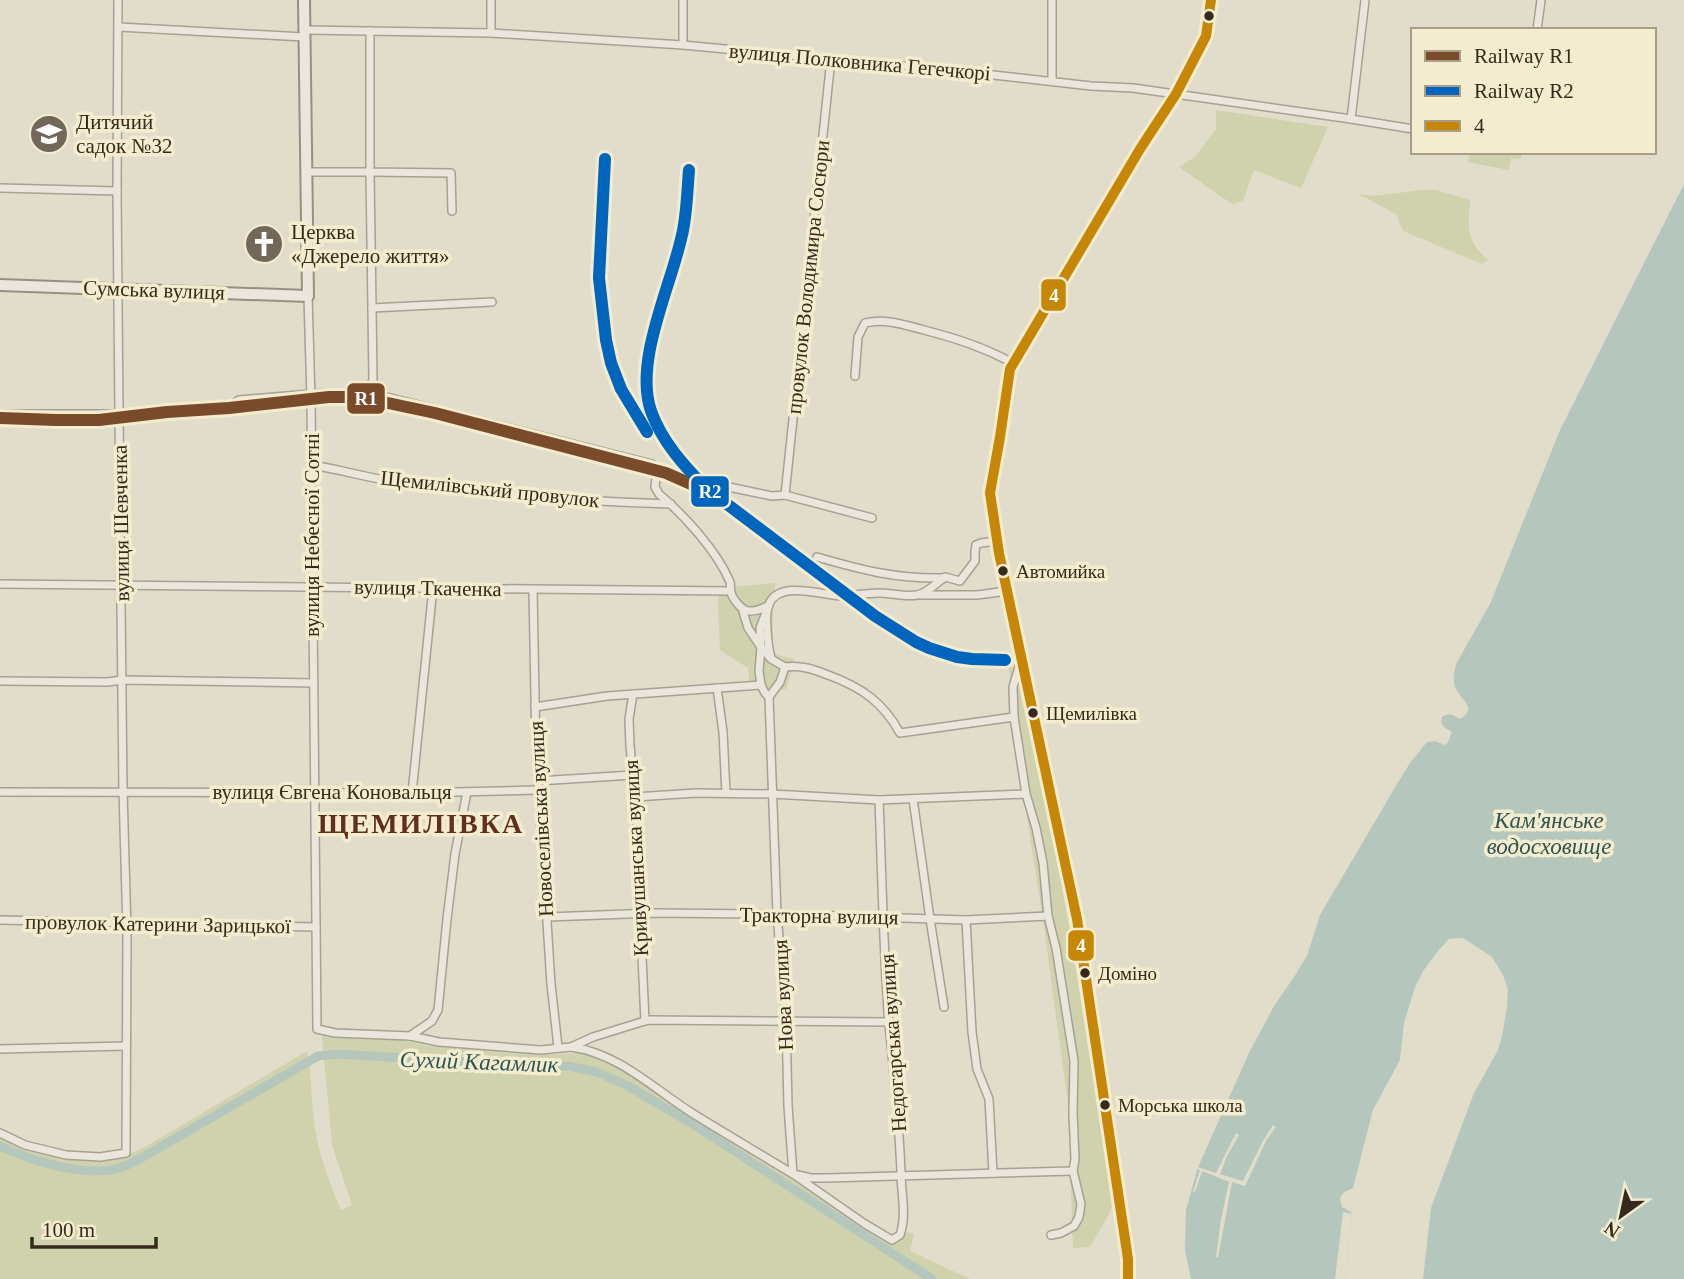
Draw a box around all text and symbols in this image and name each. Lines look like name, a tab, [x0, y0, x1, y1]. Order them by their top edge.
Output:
unlabelled marker	[1202, 9, 1216, 23]
legend	[1411, 28, 1656, 154]
street label: вулиця Полковника Гегечкорі	[728, 39, 992, 85]
text: Railway R1	[1474, 44, 1574, 68]
text: Railway R2	[1474, 79, 1574, 103]
place label: Дитячий садок №32	[76, 110, 173, 158]
school or university icon: Дитячий садок №32	[28, 113, 70, 155]
text: 4	[1474, 114, 1485, 138]
street label: провулок Володимира Сосюри	[782, 139, 834, 415]
place label: Церква «Джерело життя»	[291, 220, 449, 268]
church icon: Церква «Джерело життя»	[243, 223, 285, 265]
street label: Сумська вулиця	[83, 276, 226, 304]
line badge: 4	[1040, 278, 1067, 312]
text: 4	[1049, 285, 1059, 306]
line badge: R1	[346, 382, 386, 415]
text: R1	[354, 388, 378, 409]
street label: вулиця Небесної Сотні	[300, 433, 324, 637]
street label: вулиця Шевченка	[108, 444, 134, 601]
street label: Щемилівський провулок	[379, 466, 602, 513]
line badge: R2	[690, 475, 730, 508]
text: R2	[698, 481, 722, 502]
place label: Автомийка	[1016, 561, 1106, 582]
marker: Автомийка	[996, 564, 1010, 578]
street label: вулиця Ткаченка	[354, 575, 503, 601]
place label: Щемилівка	[1046, 703, 1137, 724]
marker: Щемилівка	[1026, 706, 1040, 720]
street label: Новоселівська вулиця	[524, 720, 558, 918]
street label: Кривушанська вулиця	[619, 759, 653, 957]
street label: вулиця Євгена Коновальця	[212, 780, 452, 804]
district label: ЩЕМИЛІВКА	[318, 808, 524, 839]
water label: Кам'янське водосховище	[1487, 808, 1611, 859]
street label: Тракторна вулиця	[739, 903, 899, 929]
street label: провулок Катерини Зарицької	[25, 910, 291, 938]
line badge: 4	[1067, 929, 1095, 962]
text: 4	[1076, 935, 1086, 956]
street label: Нова вулиця	[768, 938, 798, 1051]
street label: Недогарська вулиця	[875, 953, 911, 1133]
place label: Доміно	[1098, 963, 1157, 984]
marker: Доміно	[1078, 966, 1092, 980]
water label: Сухий Кагамлик	[399, 1047, 559, 1077]
place label: Морська школа	[1118, 1095, 1243, 1116]
marker: Морська школа	[1098, 1098, 1112, 1112]
north arrow	[1586, 1181, 1656, 1251]
scale bar	[32, 1206, 156, 1250]
text: N	[1600, 1217, 1623, 1242]
text: 100 m	[42, 1218, 95, 1242]

